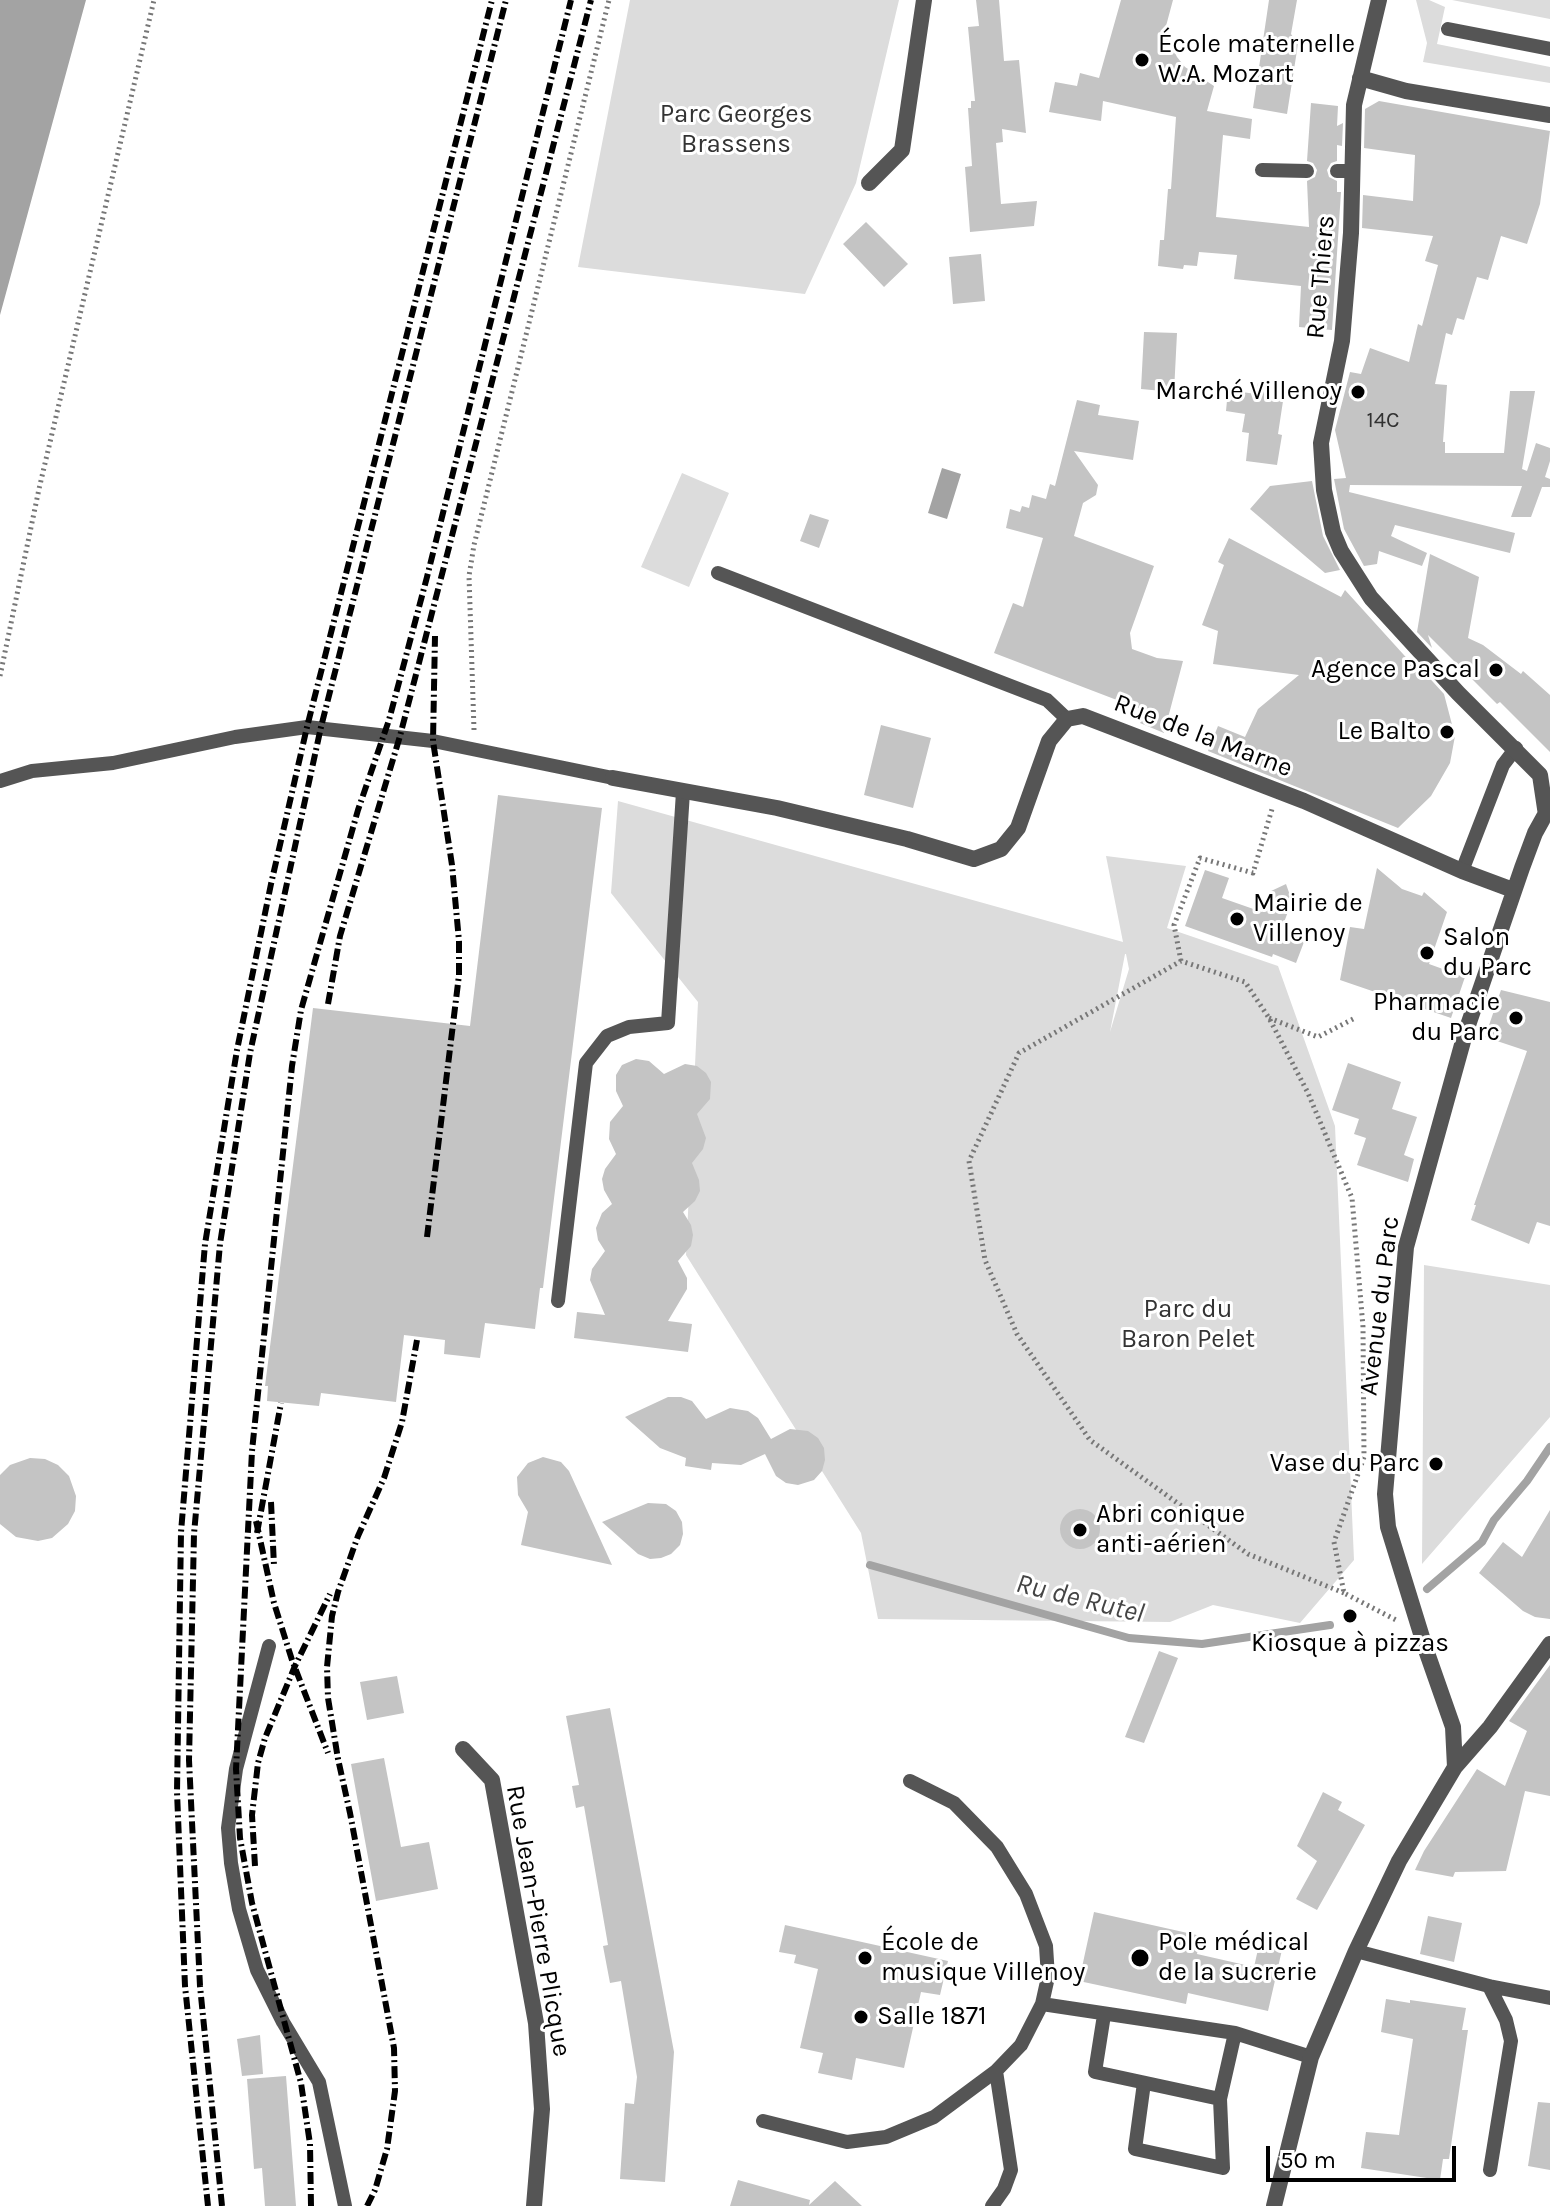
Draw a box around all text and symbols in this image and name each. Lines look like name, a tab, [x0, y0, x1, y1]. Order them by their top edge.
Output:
place label: École maternelle W.A. Mozart	[1158, 29, 1355, 90]
marker: École maternelle W.A. Mozart	[1133, 51, 1151, 69]
park label: Parc Georges Brassens	[660, 99, 812, 160]
street label: Rue Thiers	[1300, 214, 1342, 340]
place label: Marché Villenoy	[1155, 376, 1342, 408]
marker: Marché Villenoy	[1349, 383, 1367, 401]
house number: 14C	[1366, 408, 1400, 434]
place label: Agence Pascal	[1311, 654, 1480, 686]
marker: Agence Pascal	[1487, 661, 1505, 679]
street label: Rue de la Marne	[1109, 688, 1297, 784]
place label: Le Balto	[1338, 716, 1431, 748]
marker: Le Balto	[1438, 723, 1456, 741]
place label: Mairie de Villenoy	[1253, 888, 1363, 950]
marker: Mairie de Villenoy	[1228, 910, 1246, 928]
place label: Salon du Parc	[1443, 922, 1532, 984]
marker: Salon du Parc	[1418, 944, 1436, 962]
place label: Pharmacie du Parc	[1373, 987, 1500, 1048]
marker: Pharmacie du Parc	[1507, 1009, 1525, 1027]
street label: Avenue du Parc	[1354, 1214, 1406, 1398]
park label: Parc du Baron Pelet	[1121, 1294, 1255, 1356]
place label: Vase du Parc	[1270, 1448, 1420, 1480]
marker: Vase du Parc	[1427, 1455, 1445, 1473]
place label: Abri conique anti-aérien	[1096, 1499, 1245, 1560]
marker: Abri conique anti-aérien	[1071, 1521, 1089, 1539]
water label: Ru de Rutel	[1012, 1567, 1148, 1631]
marker: Kiosque à pizzas	[1341, 1607, 1359, 1625]
place label: Kiosque à pizzas	[1251, 1628, 1449, 1660]
street label: Rue Jean-Pierre Plicque	[499, 1783, 577, 2059]
place label: École de musique Villenoy	[881, 1927, 1085, 1988]
place label: Pole médical de la sucrerie	[1158, 1927, 1317, 1988]
marker: Pole médical de la sucrerie	[1129, 1947, 1151, 1969]
marker: École de musique Villenoy	[856, 1949, 874, 1967]
place label: Salle 1871	[877, 2001, 986, 2033]
marker: Salle 1871	[852, 2008, 870, 2026]
scale bar	[1270, 2130, 1460, 2180]
text: 50 m	[1280, 2146, 1336, 2174]

